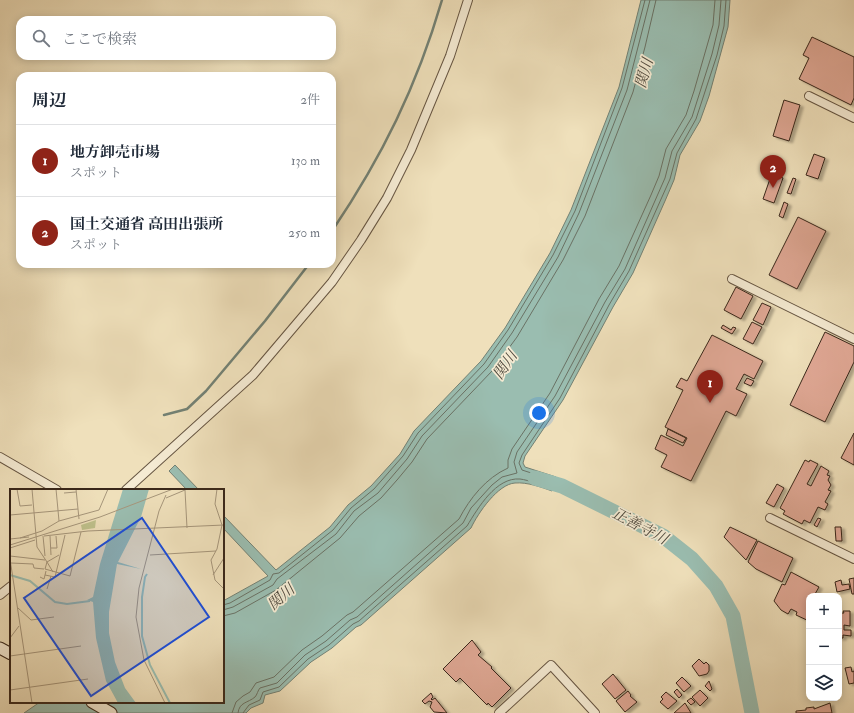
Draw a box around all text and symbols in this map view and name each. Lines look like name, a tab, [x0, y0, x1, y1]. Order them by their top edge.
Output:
search box	[16, 16, 336, 60]
icon: search	[30, 27, 52, 49]
text: ここで検索	[62, 30, 137, 49]
water label: 関川	[631, 54, 658, 90]
text: 周辺	[32, 90, 66, 111]
text: 2件	[300, 92, 320, 108]
text: 地方卸売市場	[70, 143, 160, 162]
text: 1	[43, 153, 47, 169]
text: 130 m	[291, 153, 320, 169]
pin: 2	[760, 155, 786, 188]
text: スポット	[70, 165, 122, 181]
text: 国土交通省 高田出張所	[70, 215, 223, 234]
text: 2	[42, 225, 48, 241]
text: 250 m	[288, 225, 320, 241]
text: スポット	[70, 237, 122, 253]
water label: 関川	[489, 346, 523, 383]
pin: 1	[697, 370, 723, 403]
your location	[529, 403, 549, 423]
inset map	[10, 489, 224, 703]
water label: 正善寺川	[609, 504, 672, 550]
water label: 関川	[264, 579, 300, 614]
map controls	[806, 593, 842, 701]
button: +	[806, 593, 842, 629]
button: −	[806, 629, 842, 665]
button: layers	[806, 665, 842, 701]

